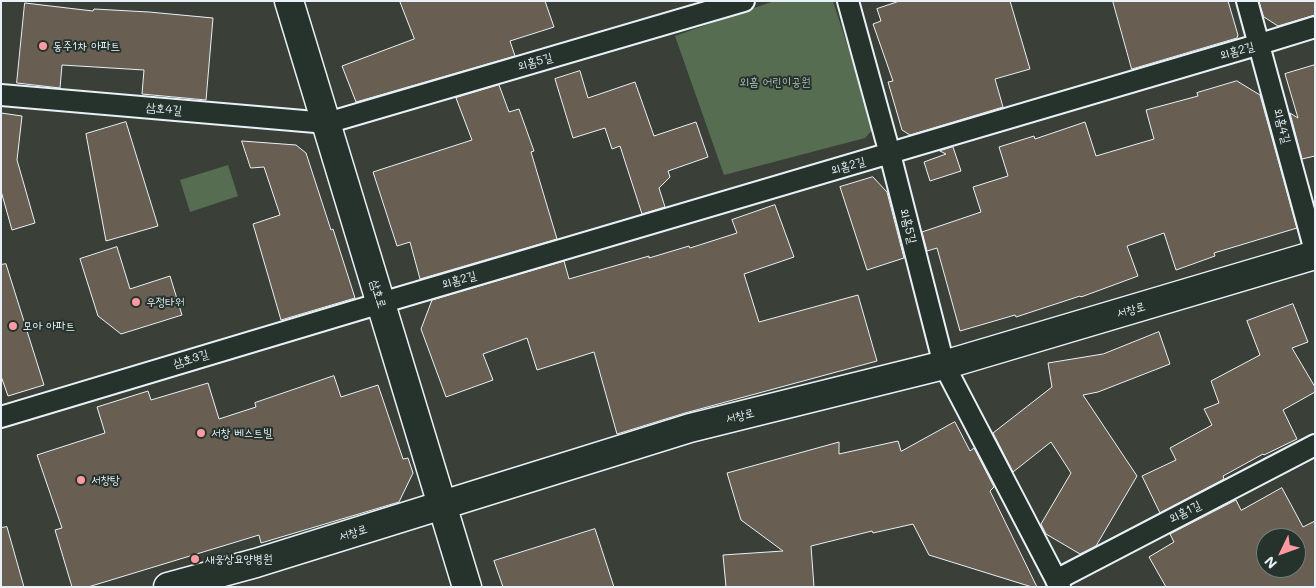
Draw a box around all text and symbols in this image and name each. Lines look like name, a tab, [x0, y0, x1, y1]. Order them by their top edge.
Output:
place label: 동주1차 아파트	[53, 39, 120, 53]
street label: 외홈2길	[1218, 39, 1256, 63]
marker: 동주1차 아파트	[37, 40, 49, 52]
street label: 외홈5길	[516, 50, 554, 74]
park label: 외홈 어린이공원	[739, 75, 811, 89]
street label: 삼호4길	[145, 100, 183, 118]
street label: 외홈4길	[1270, 107, 1294, 145]
street label: 외홈2길	[829, 154, 867, 178]
street label: 외홈5길	[897, 207, 919, 245]
street label: 외홈2길	[440, 268, 478, 292]
street label: 삼호로	[367, 278, 389, 310]
place label: 우정타워	[146, 295, 185, 309]
marker: 우정타워	[130, 296, 142, 308]
street label: 서창로	[1115, 299, 1147, 321]
place label: 모아 아파트	[23, 319, 75, 333]
marker: 모아 아파트	[7, 320, 19, 332]
street label: 삼호3길	[172, 347, 210, 371]
street label: 서창로	[724, 406, 756, 426]
place label: 서창 베스트빌	[211, 426, 273, 440]
marker: 서창 베스트빌	[195, 427, 207, 439]
place label: 서창탕	[91, 473, 120, 487]
marker: 서창탕	[75, 474, 87, 486]
street label: 외홈1길	[1166, 498, 1204, 526]
street label: 서창로	[337, 522, 369, 544]
north arrow	[1256, 528, 1306, 578]
place label: 새웅상요양병원	[205, 552, 273, 566]
text: N	[1260, 552, 1281, 573]
marker: 새웅상요양병원	[189, 553, 201, 565]

